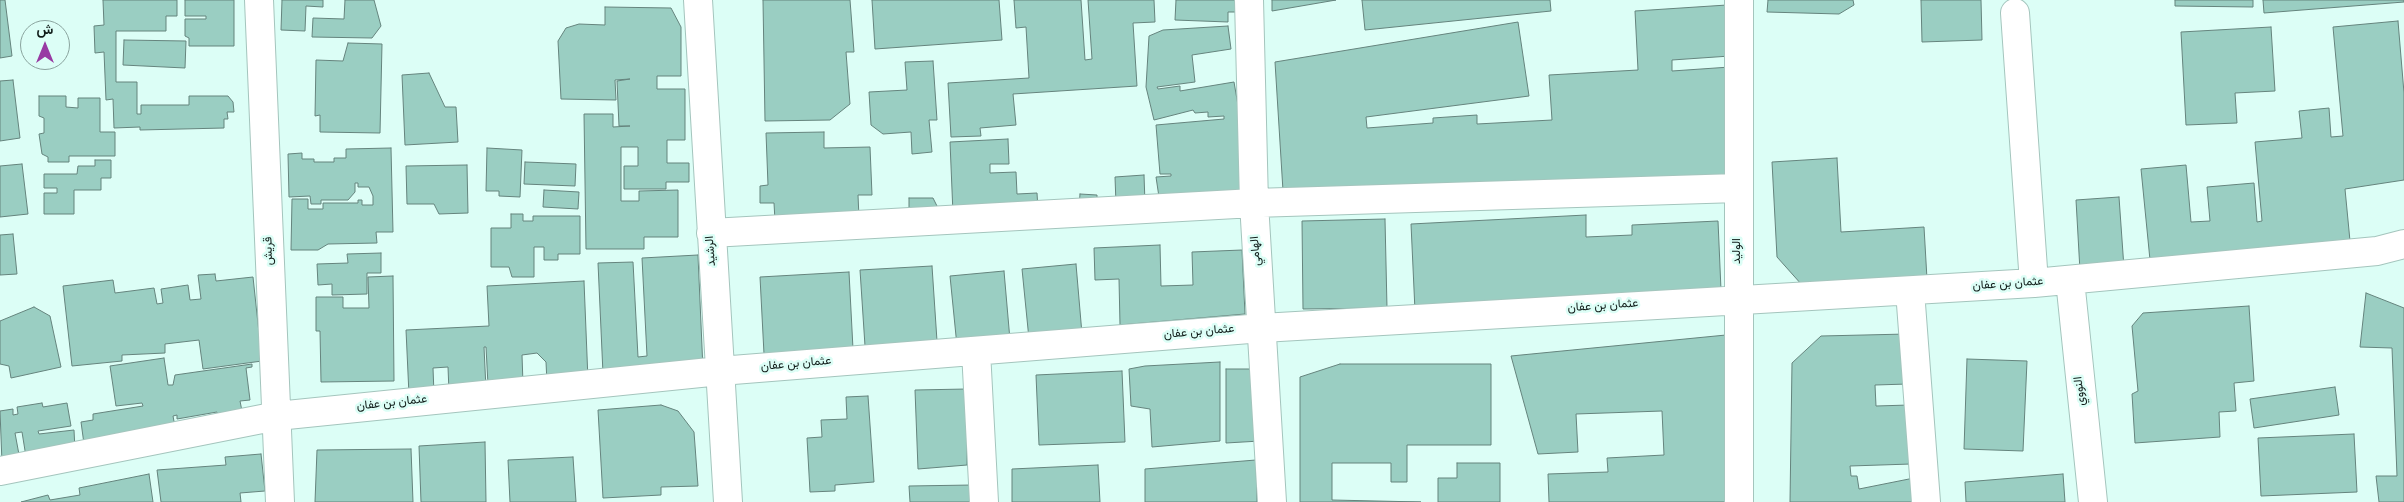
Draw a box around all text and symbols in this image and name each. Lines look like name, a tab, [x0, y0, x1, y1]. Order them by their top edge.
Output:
north arrow	[20, 20, 70, 70]
text: ش	[37, 20, 53, 42]
street label: الرشيد	[704, 235, 720, 267]
street label: قريش	[262, 236, 278, 266]
street label: الهامي	[1249, 236, 1265, 266]
street label: الوليد	[1731, 238, 1745, 264]
street label: عثمان بن عفان	[1972, 275, 2044, 295]
street label: عثمان بن عفان	[1567, 297, 1639, 317]
street label: عثمان بن عفان	[1163, 323, 1235, 343]
street label: عثمان بن عفان	[760, 355, 832, 375]
street label: النووي	[2072, 376, 2090, 406]
street label: عثمان بن عفان	[356, 393, 428, 415]

